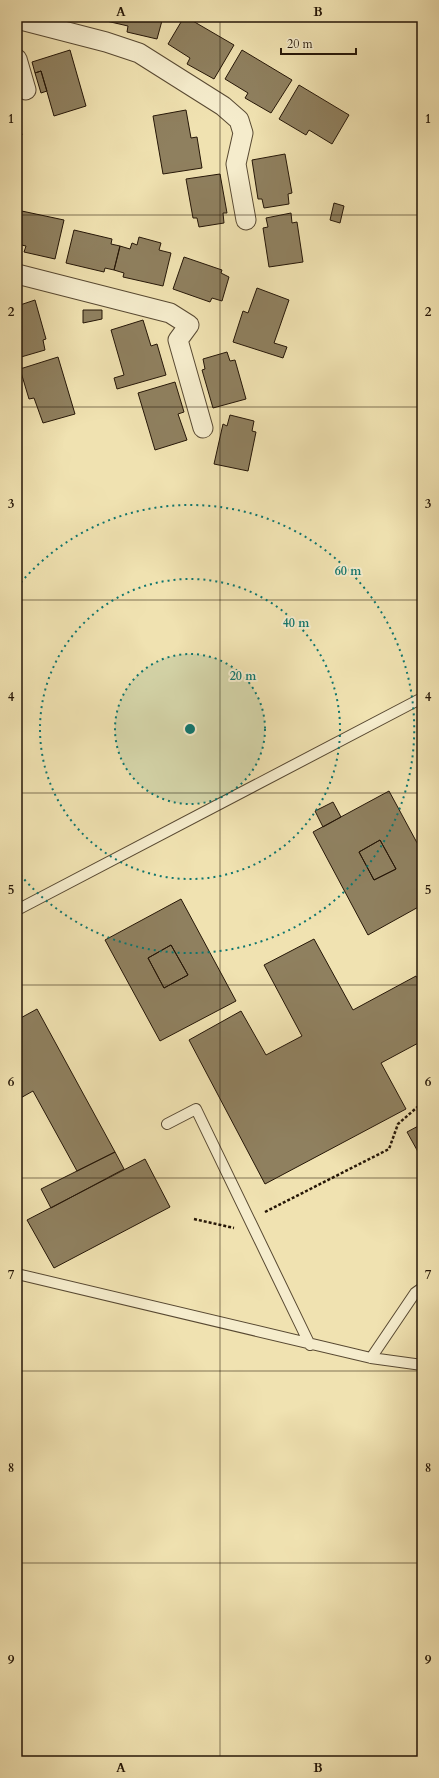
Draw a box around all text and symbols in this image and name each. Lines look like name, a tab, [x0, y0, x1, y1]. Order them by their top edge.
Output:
text: A	[116, 3, 126, 21]
text: B	[313, 3, 323, 21]
scale bar	[281, 30, 356, 56]
text: 20 m	[287, 36, 314, 52]
text: 1	[8, 110, 14, 128]
text: 1	[425, 110, 431, 128]
text: 2	[8, 303, 15, 321]
text: 2	[425, 303, 432, 321]
text: 3	[8, 495, 15, 513]
text: 3	[425, 495, 432, 513]
text: 60 m	[335, 563, 362, 579]
text: 40 m	[283, 615, 310, 631]
text: 20 m	[230, 668, 257, 684]
text: 4	[8, 688, 15, 706]
text: 4	[425, 688, 432, 706]
centre of rings	[183, 722, 197, 736]
text: 5	[8, 881, 14, 899]
text: 5	[425, 881, 431, 899]
text: 6	[8, 1073, 15, 1091]
text: 6	[425, 1073, 432, 1091]
text: 7	[8, 1266, 15, 1284]
text: 7	[425, 1266, 432, 1284]
text: 8	[8, 1459, 14, 1477]
text: 8	[425, 1459, 431, 1477]
text: 9	[8, 1651, 15, 1669]
text: 9	[425, 1651, 432, 1669]
text: A	[116, 1759, 126, 1777]
text: B	[313, 1759, 323, 1777]

